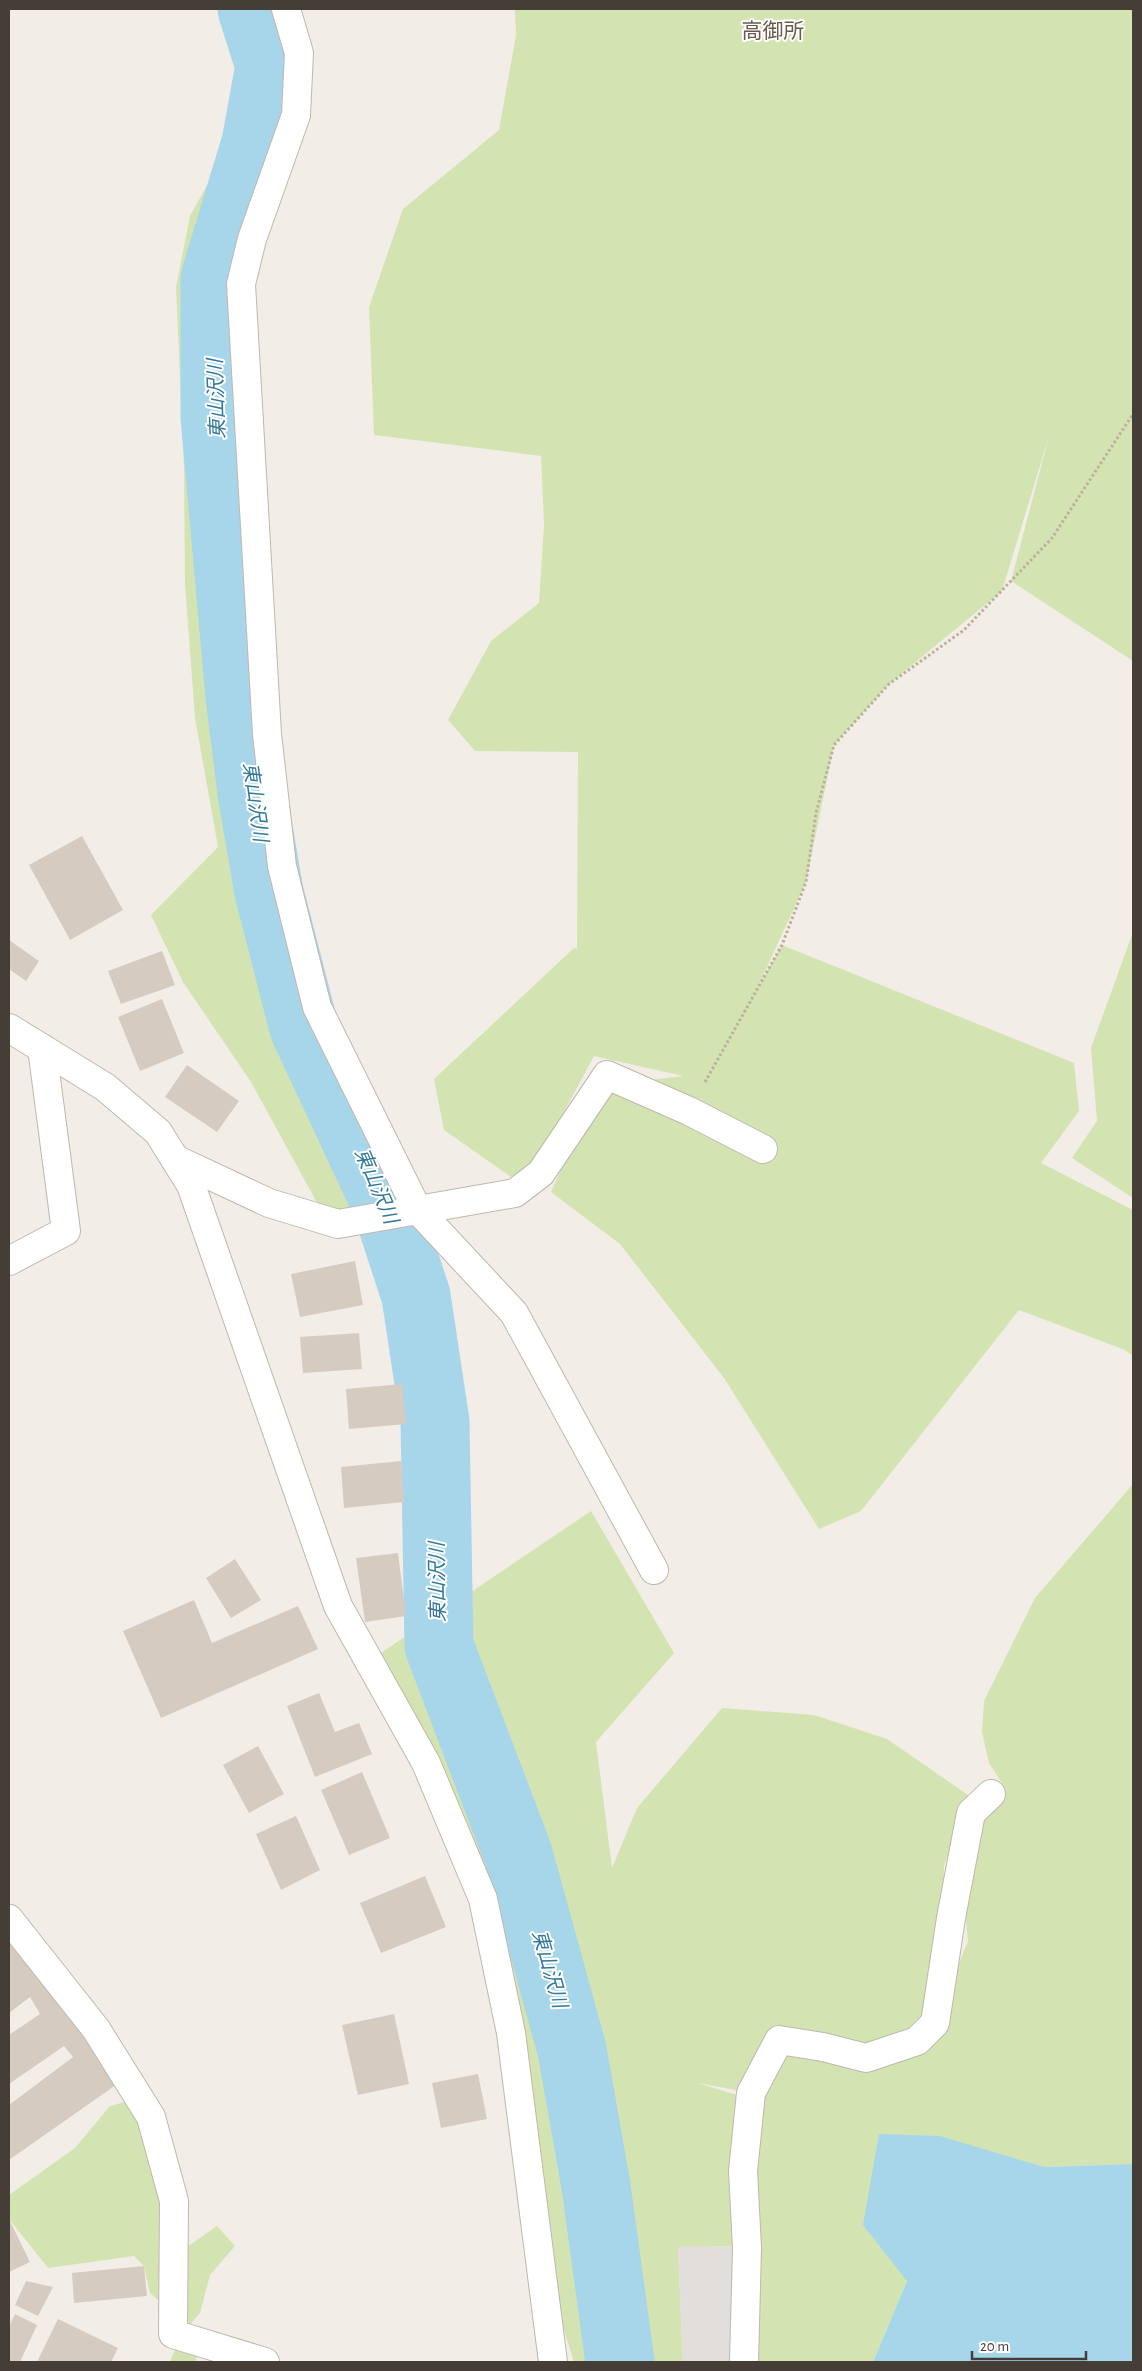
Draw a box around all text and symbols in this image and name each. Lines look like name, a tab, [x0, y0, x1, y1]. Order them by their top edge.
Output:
district label: 高御所	[742, 20, 805, 42]
water label: 東山沢川	[205, 357, 228, 439]
water label: 東山沢川	[240, 761, 272, 845]
water label: 東山沢川	[351, 1145, 403, 1229]
water label: 東山沢川	[426, 1540, 449, 1622]
water label: 東山沢川	[528, 1928, 571, 2012]
scale bar	[972, 2328, 1086, 2360]
text: 20 m	[980, 2339, 1009, 2354]

